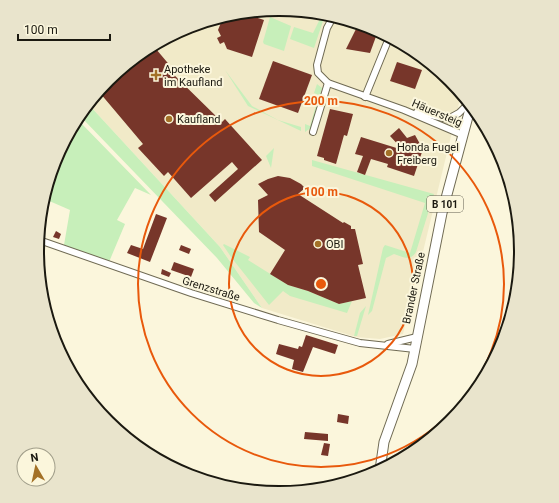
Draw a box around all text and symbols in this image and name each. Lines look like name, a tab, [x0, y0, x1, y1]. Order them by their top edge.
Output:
scale bar	[18, 16, 110, 42]
text: 100 m	[24, 23, 58, 37]
place label: Apotheke im Kaufland	[164, 63, 223, 89]
marker: Apotheke im Kaufland	[151, 70, 161, 80]
text: 200 m	[304, 94, 338, 108]
street label: Häuersteig	[410, 97, 464, 129]
place label: Kaufland	[177, 113, 220, 126]
marker: Kaufland	[164, 114, 174, 124]
place label: Honda Fugel Freiberg	[397, 141, 459, 167]
marker: Honda Fugel Freiberg	[384, 148, 394, 158]
text: 100 m	[304, 185, 338, 199]
road number: B 101	[427, 196, 463, 212]
place label: OBI	[326, 238, 343, 251]
marker: OBI	[313, 239, 323, 249]
street label: Brander Straße	[400, 251, 428, 325]
street label: Grenzstraße	[181, 274, 242, 304]
centre of rings	[314, 277, 328, 291]
north arrow	[16, 447, 56, 487]
text: N	[30, 451, 40, 465]

